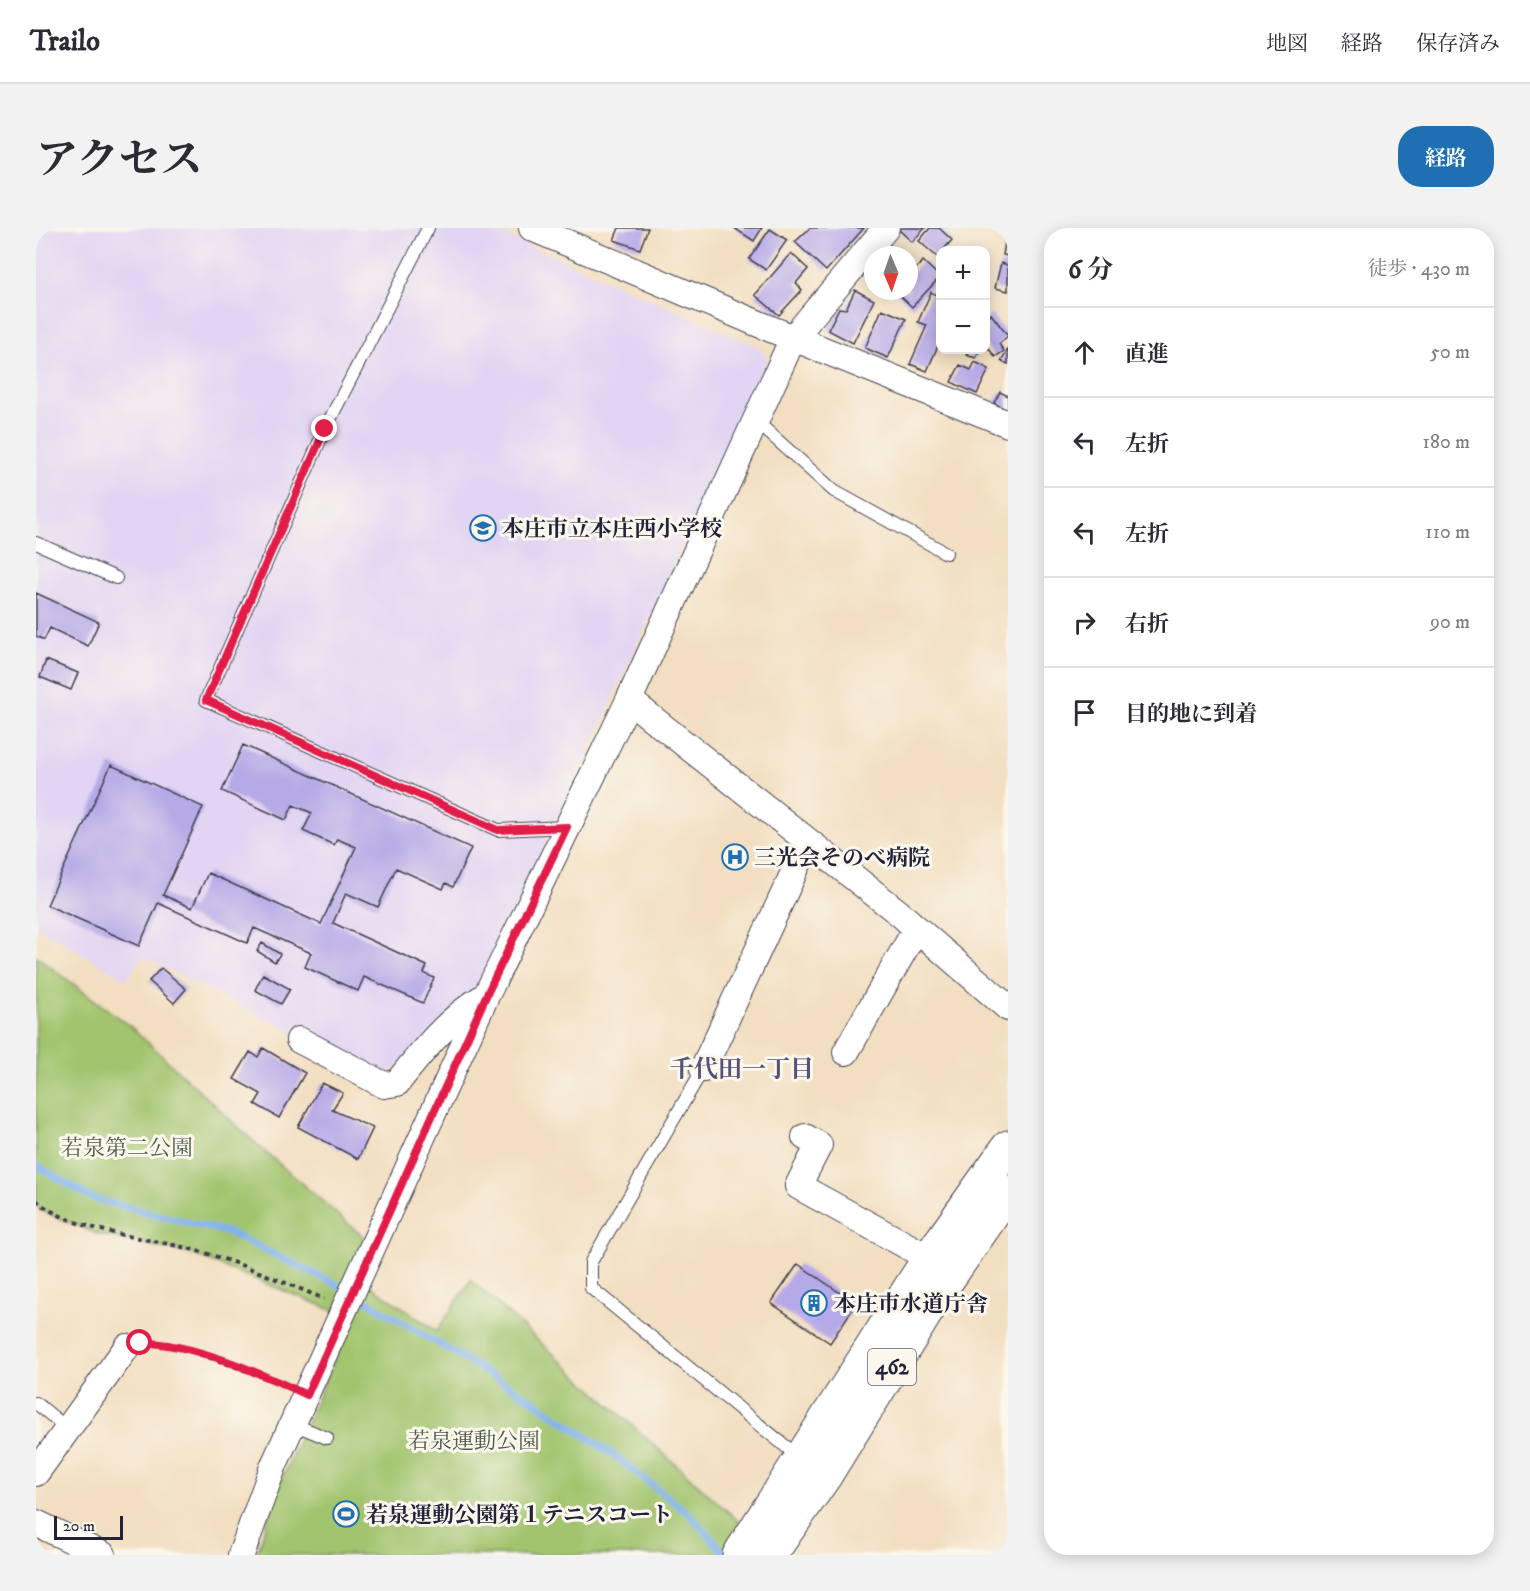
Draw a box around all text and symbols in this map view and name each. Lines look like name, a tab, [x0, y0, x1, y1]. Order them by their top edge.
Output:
text: Trailo	[30, 24, 100, 59]
text: 地図	[1266, 31, 1308, 57]
text: 経路	[1341, 31, 1383, 57]
text: 保存済み	[1416, 31, 1500, 57]
button: 経路	[1398, 126, 1494, 187]
text: アクセス	[36, 135, 203, 187]
north arrow	[864, 246, 918, 300]
map controls	[936, 246, 990, 354]
button: +	[936, 246, 990, 300]
text: 6 分	[1068, 254, 1113, 287]
text: 徒歩 · 430 m	[1368, 257, 1470, 282]
button: −	[936, 300, 990, 354]
icon: ahead	[1068, 336, 1101, 369]
text: 50 m	[1430, 340, 1470, 365]
text: 直進	[1125, 341, 1169, 368]
route end	[311, 415, 337, 441]
icon: left	[1068, 426, 1101, 459]
text: 180 m	[1423, 430, 1470, 455]
text: 左折	[1125, 431, 1169, 458]
school or university icon: 本庄市立本庄西小学校	[468, 513, 498, 543]
place label: 本庄市立本庄西小学校	[502, 516, 722, 543]
icon: left	[1068, 516, 1101, 549]
text: 110 m	[1425, 520, 1470, 545]
text: 左折	[1125, 521, 1169, 548]
icon: right	[1068, 606, 1101, 639]
text: 90 m	[1430, 610, 1470, 635]
text: 右折	[1125, 611, 1169, 638]
icon: arrive	[1068, 696, 1101, 729]
text: 目的地に到着	[1125, 701, 1257, 728]
hospital icon: 三光会そのべ病院	[720, 842, 750, 872]
place label: 三光会そのべ病院	[754, 845, 930, 872]
district label: 千代田一丁目	[670, 1055, 814, 1085]
park label: 若泉第二公園	[61, 1135, 193, 1162]
building icon: 本庄市水道庁舎	[799, 1288, 829, 1318]
place label: 本庄市水道庁舎	[834, 1291, 988, 1318]
route start	[126, 1329, 152, 1355]
road number: 462	[868, 1349, 916, 1385]
park label: 若泉運動公園	[408, 1428, 540, 1455]
sports icon: 若泉運動公園第１テニスコート	[331, 1499, 361, 1529]
place label: 若泉運動公園第１テニスコート	[366, 1502, 673, 1529]
scale bar	[54, 1513, 123, 1540]
text: 20 m	[63, 1516, 95, 1536]

